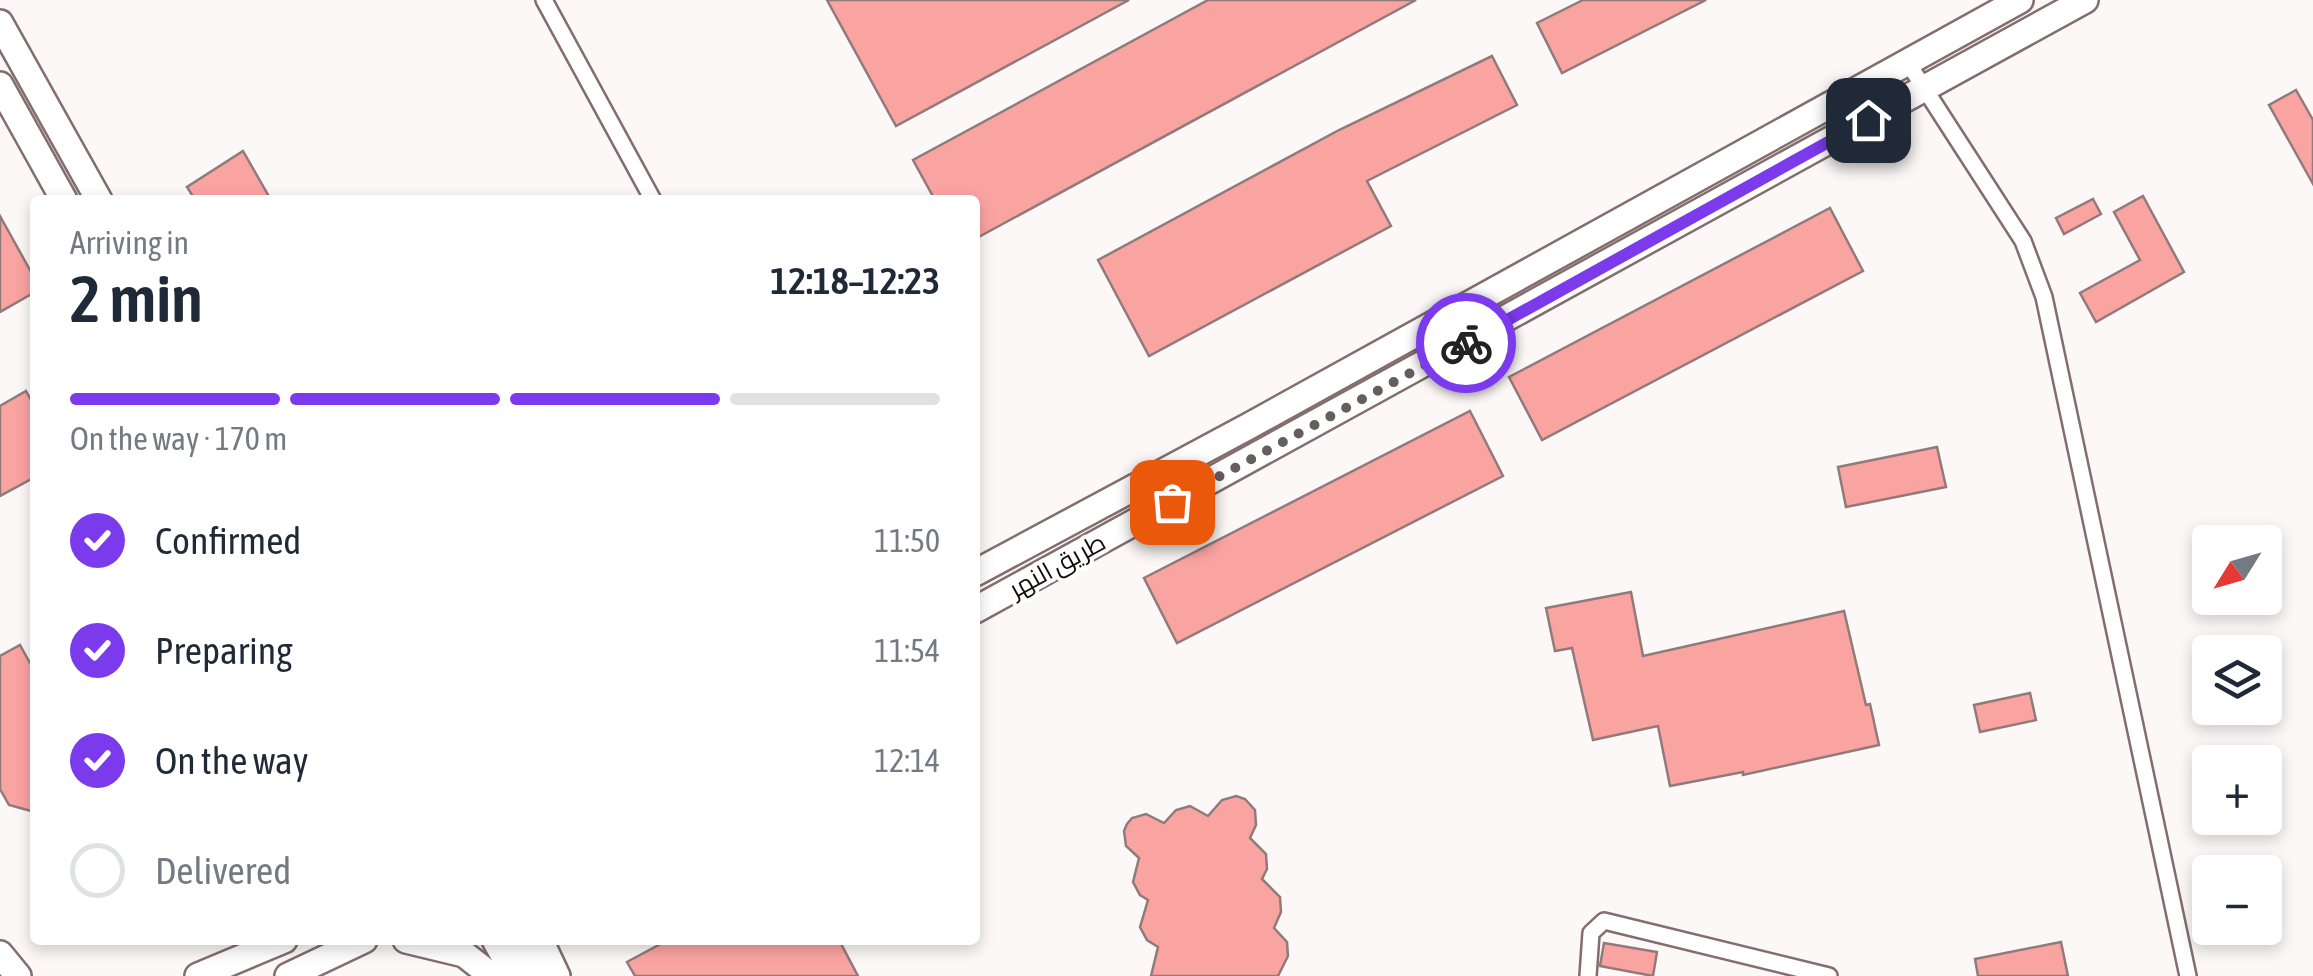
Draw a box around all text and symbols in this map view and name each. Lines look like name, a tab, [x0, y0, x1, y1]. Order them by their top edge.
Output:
pin	[1826, 78, 1911, 163]
icon: home	[1841, 93, 1896, 148]
text: Arriving in	[70, 224, 189, 261]
text: 12:18–12:23	[770, 259, 940, 302]
text: 2 min	[70, 261, 203, 336]
courier	[1416, 293, 1516, 393]
icon: bike	[1439, 316, 1494, 371]
text: On the way · 170 m	[70, 420, 287, 457]
pin	[1130, 460, 1215, 545]
icon: bag	[1145, 475, 1200, 530]
icon: check	[70, 513, 125, 568]
text: Confirmed	[155, 519, 301, 562]
text: 11:50	[874, 522, 940, 559]
north arrow	[2192, 525, 2282, 615]
map controls	[2192, 525, 2282, 945]
street label: طريق النهر	[1002, 527, 1111, 606]
icon: check	[70, 623, 125, 678]
text: Preparing	[155, 629, 293, 672]
text: 11:54	[874, 632, 940, 669]
button: layers	[2192, 635, 2282, 725]
icon: check	[70, 733, 125, 788]
text: On the way	[155, 739, 308, 782]
text: 12:14	[874, 742, 940, 779]
button: +	[2192, 745, 2282, 835]
text: Delivered	[155, 849, 291, 892]
button: −	[2192, 855, 2282, 945]

